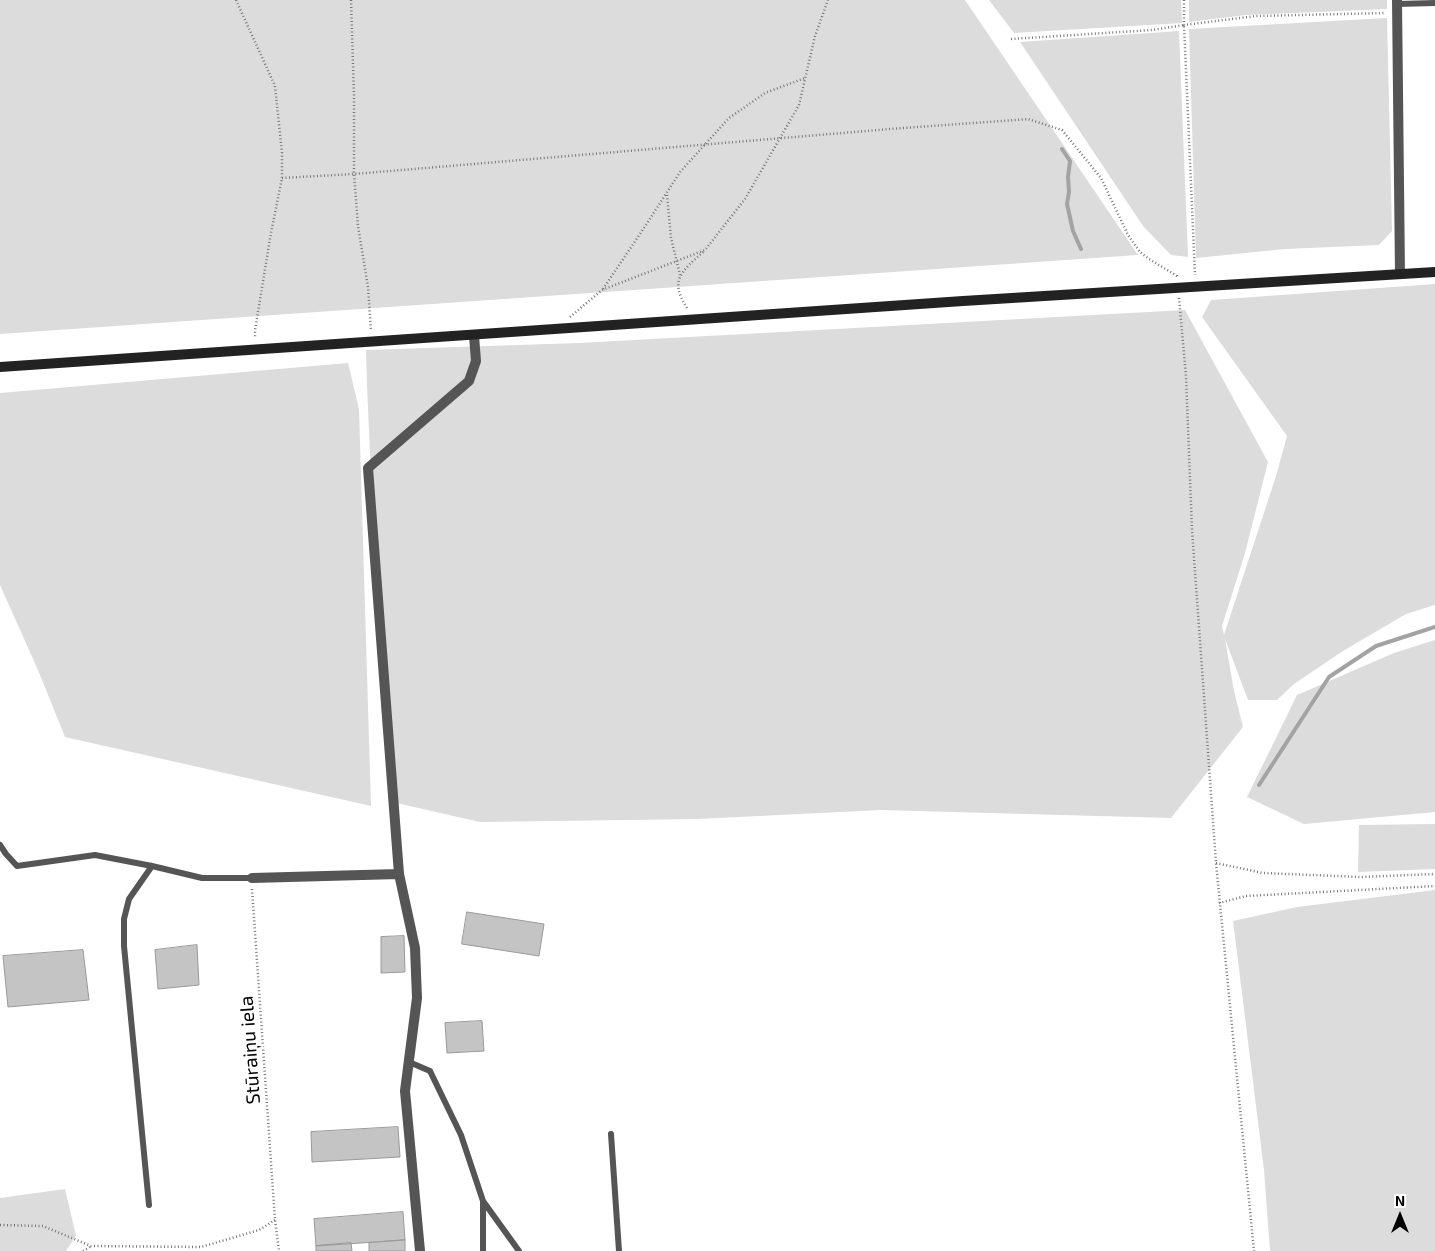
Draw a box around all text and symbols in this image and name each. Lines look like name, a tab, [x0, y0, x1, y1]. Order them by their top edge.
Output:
street label: Stūraiņu iela	[235, 995, 265, 1105]
north arrow	[1375, 1191, 1425, 1241]
text: N	[1395, 1192, 1405, 1209]

